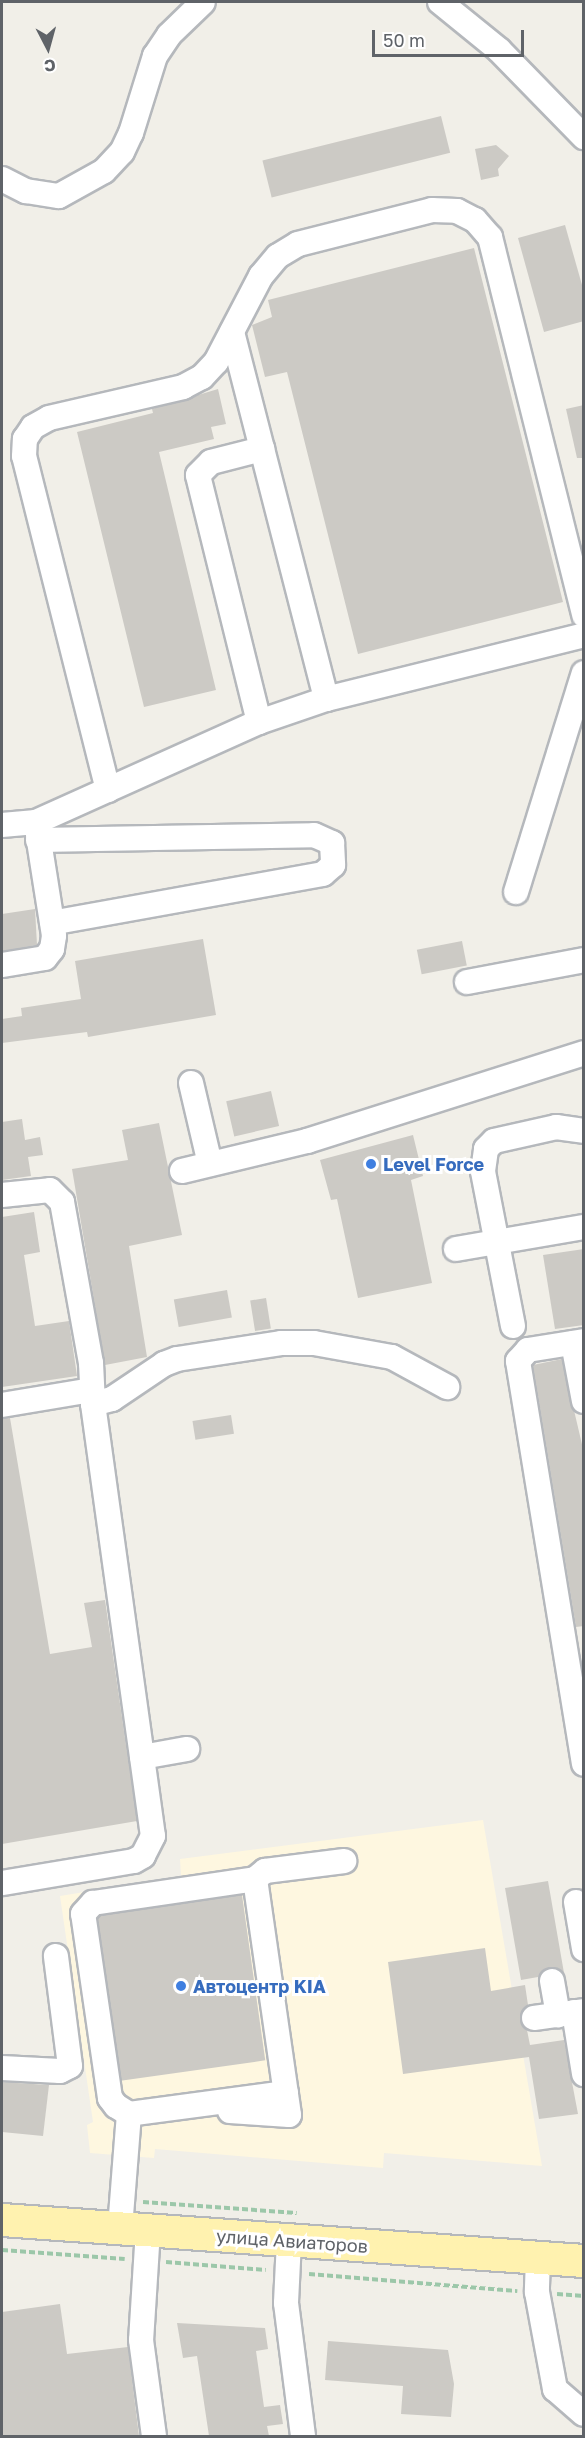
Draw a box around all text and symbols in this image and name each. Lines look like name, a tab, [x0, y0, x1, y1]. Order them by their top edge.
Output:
north arrow	[18, 18, 78, 78]
scale bar	[375, 18, 526, 56]
text: 50 m	[383, 29, 425, 51]
text: С	[43, 55, 57, 76]
place label: Level Force	[383, 1153, 484, 1175]
marker: Level Force	[364, 1157, 378, 1171]
place label: Автоцентр KIA	[193, 1975, 326, 1997]
marker: Автоцентр KIA	[174, 1979, 188, 1993]
street label: улица Авиаторов	[215, 2225, 369, 2257]

